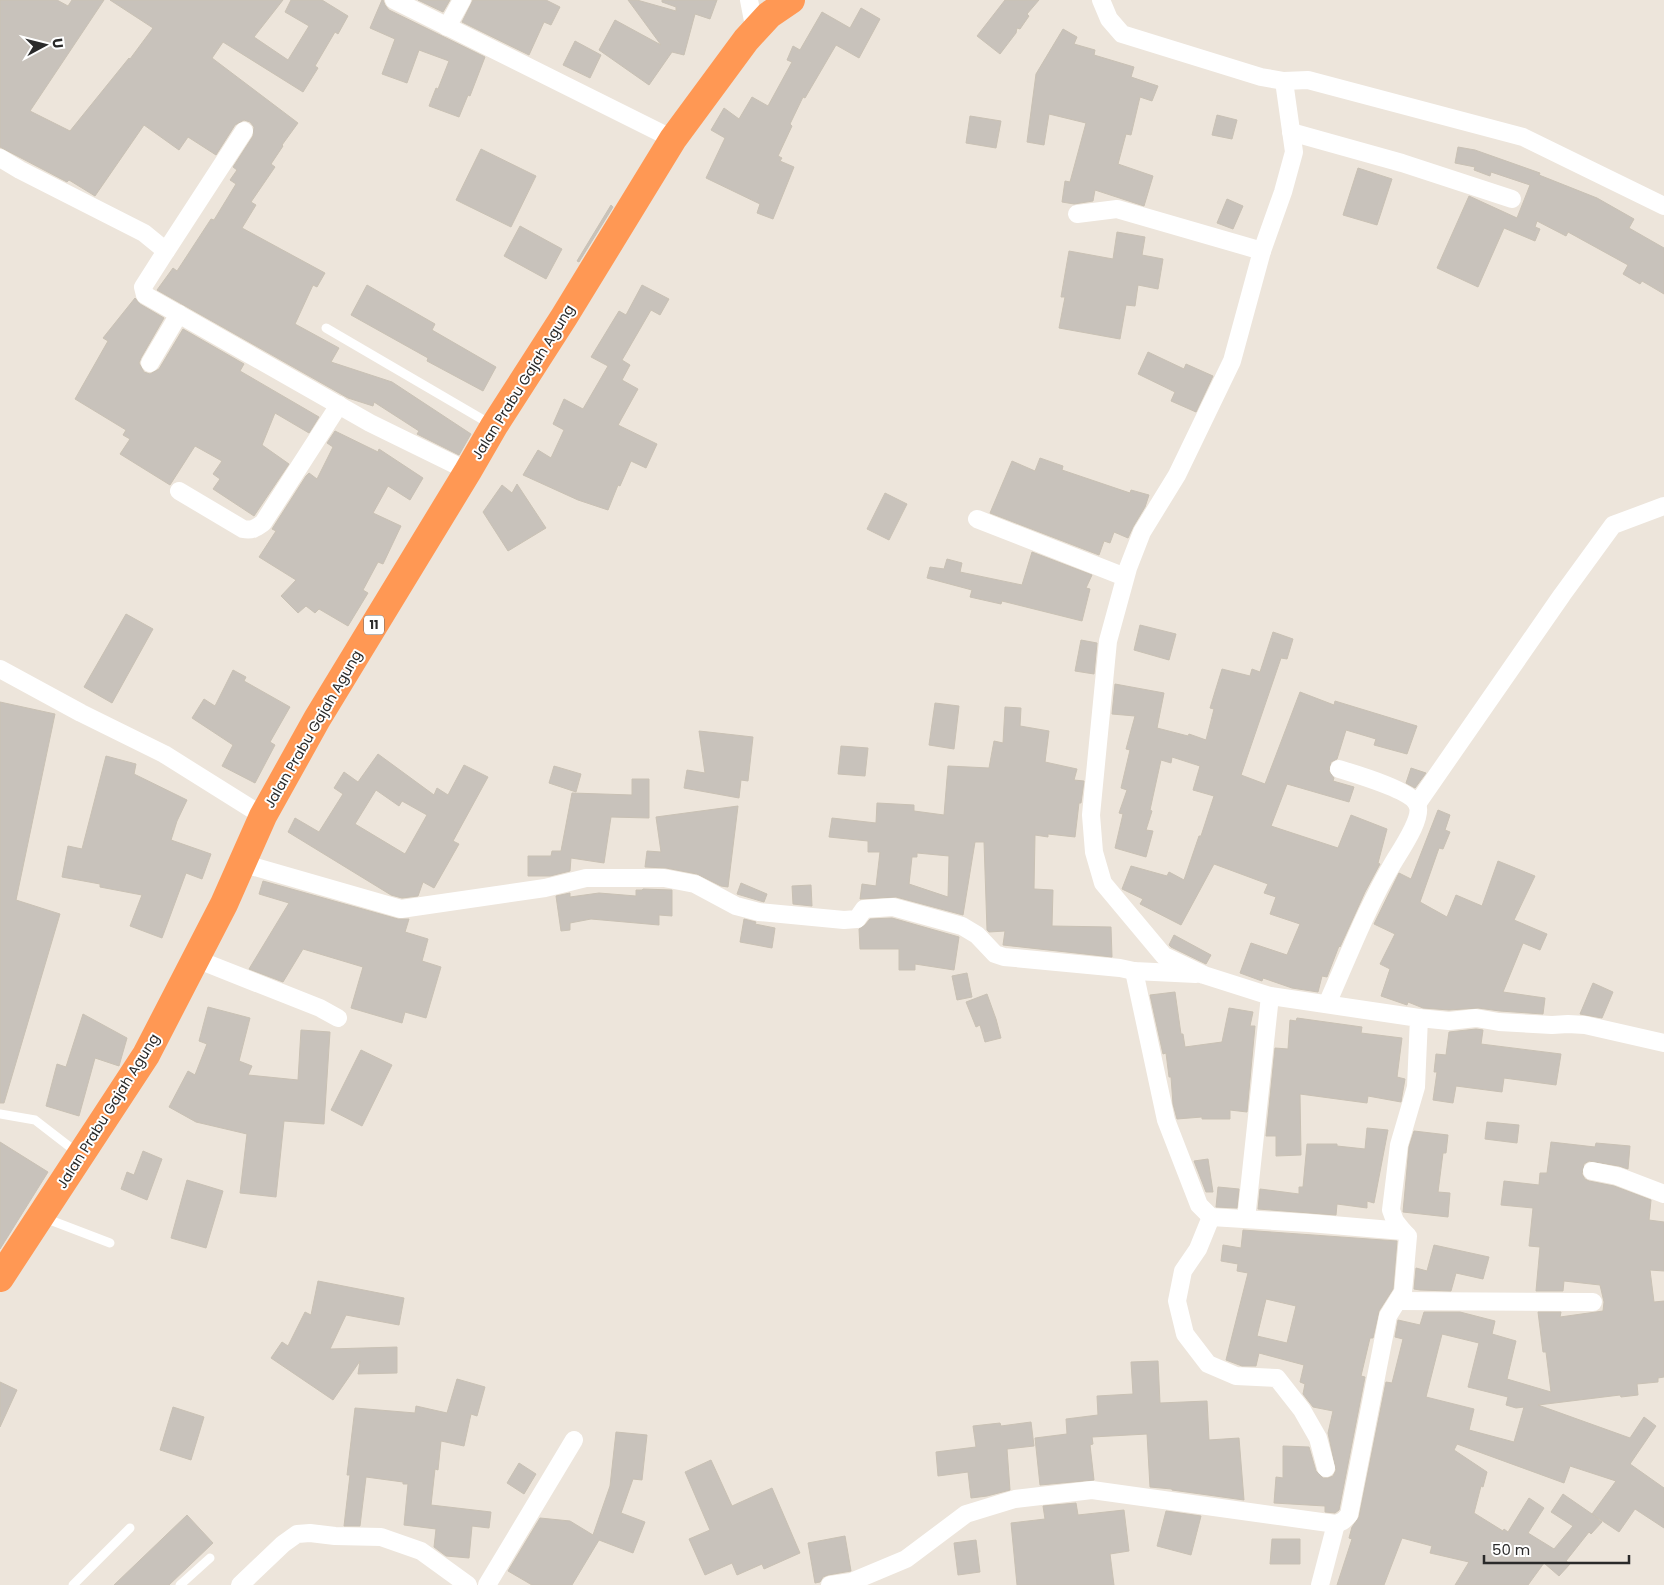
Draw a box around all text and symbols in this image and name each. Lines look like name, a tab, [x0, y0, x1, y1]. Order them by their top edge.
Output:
north arrow	[20, 20, 70, 70]
text: U	[47, 37, 68, 50]
street label: Jalan Prabu Gajah Agung	[467, 300, 579, 464]
road number: 11	[364, 616, 384, 634]
street label: Jalan Prabu Gajah Agung	[259, 646, 367, 812]
street label: Jalan Prabu Gajah Agung	[52, 1029, 164, 1193]
scale bar	[1484, 1532, 1629, 1564]
text: 50 m	[1492, 1539, 1530, 1560]

